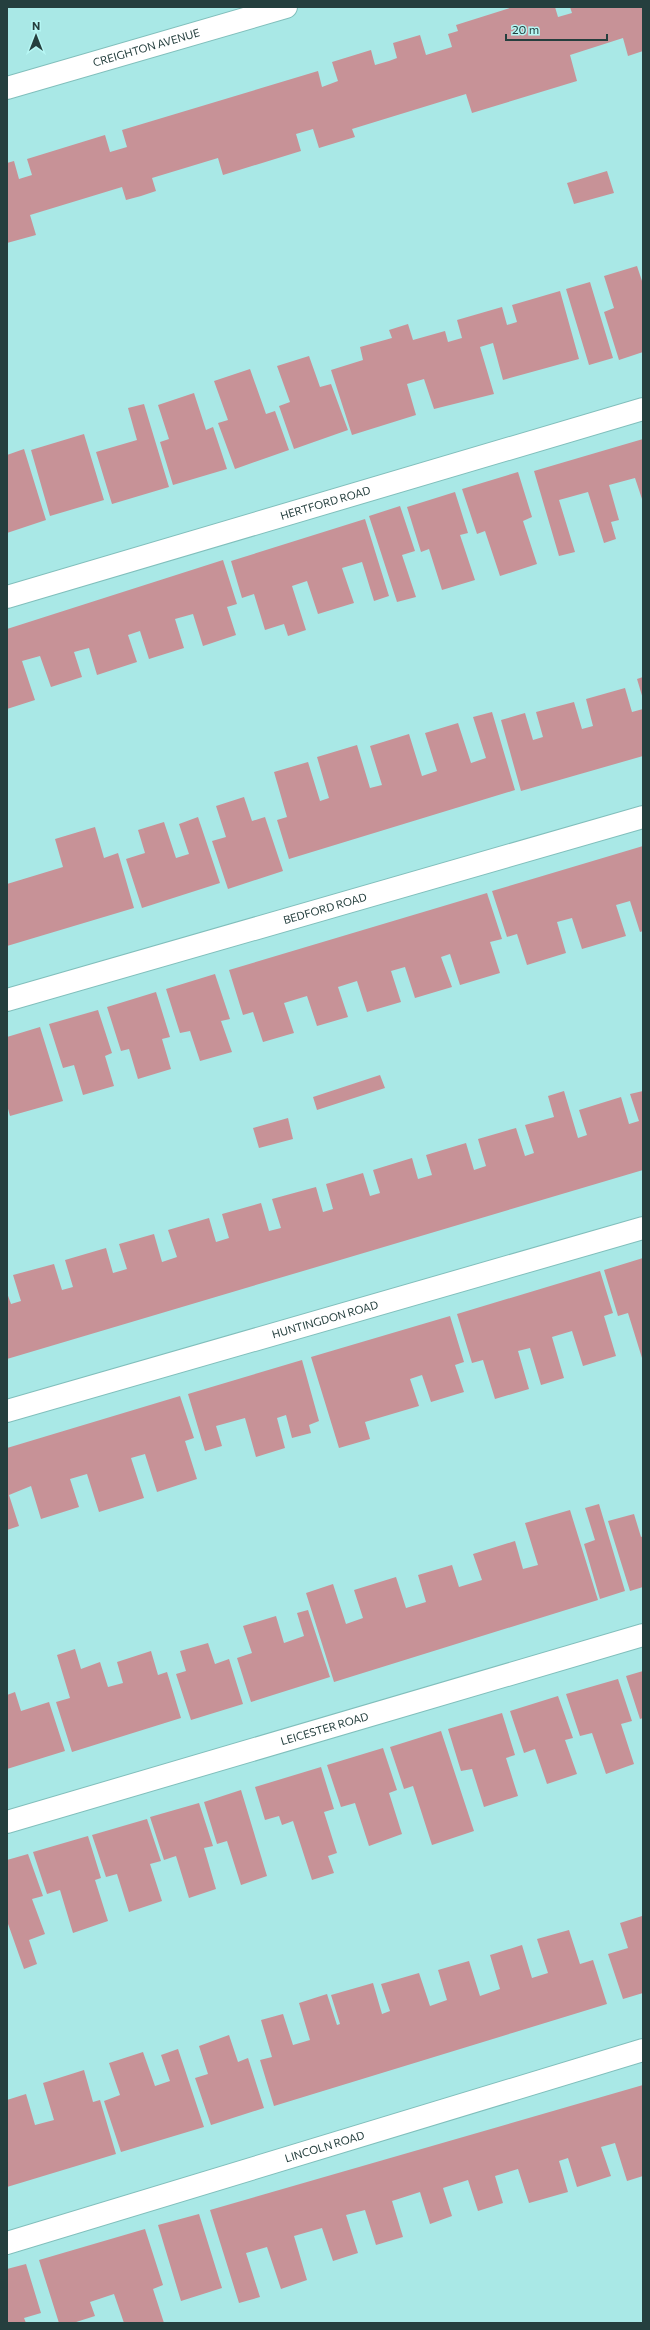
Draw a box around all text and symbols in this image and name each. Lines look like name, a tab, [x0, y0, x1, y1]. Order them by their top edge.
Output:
north arrow	[16, 16, 56, 56]
scale bar	[506, 16, 607, 42]
text: N	[32, 19, 40, 32]
text: 20 m	[512, 22, 539, 36]
street label: CREIGHTON AVENUE	[91, 25, 201, 69]
street label: HERTFORD ROAD	[279, 483, 372, 522]
street label: BEDFORD ROAD	[282, 890, 368, 926]
street label: HUNTINGDON ROAD	[270, 1298, 380, 1340]
street label: LEICESTER ROAD	[279, 1709, 370, 1747]
street label: LINCOLN ROAD	[283, 2128, 366, 2164]

